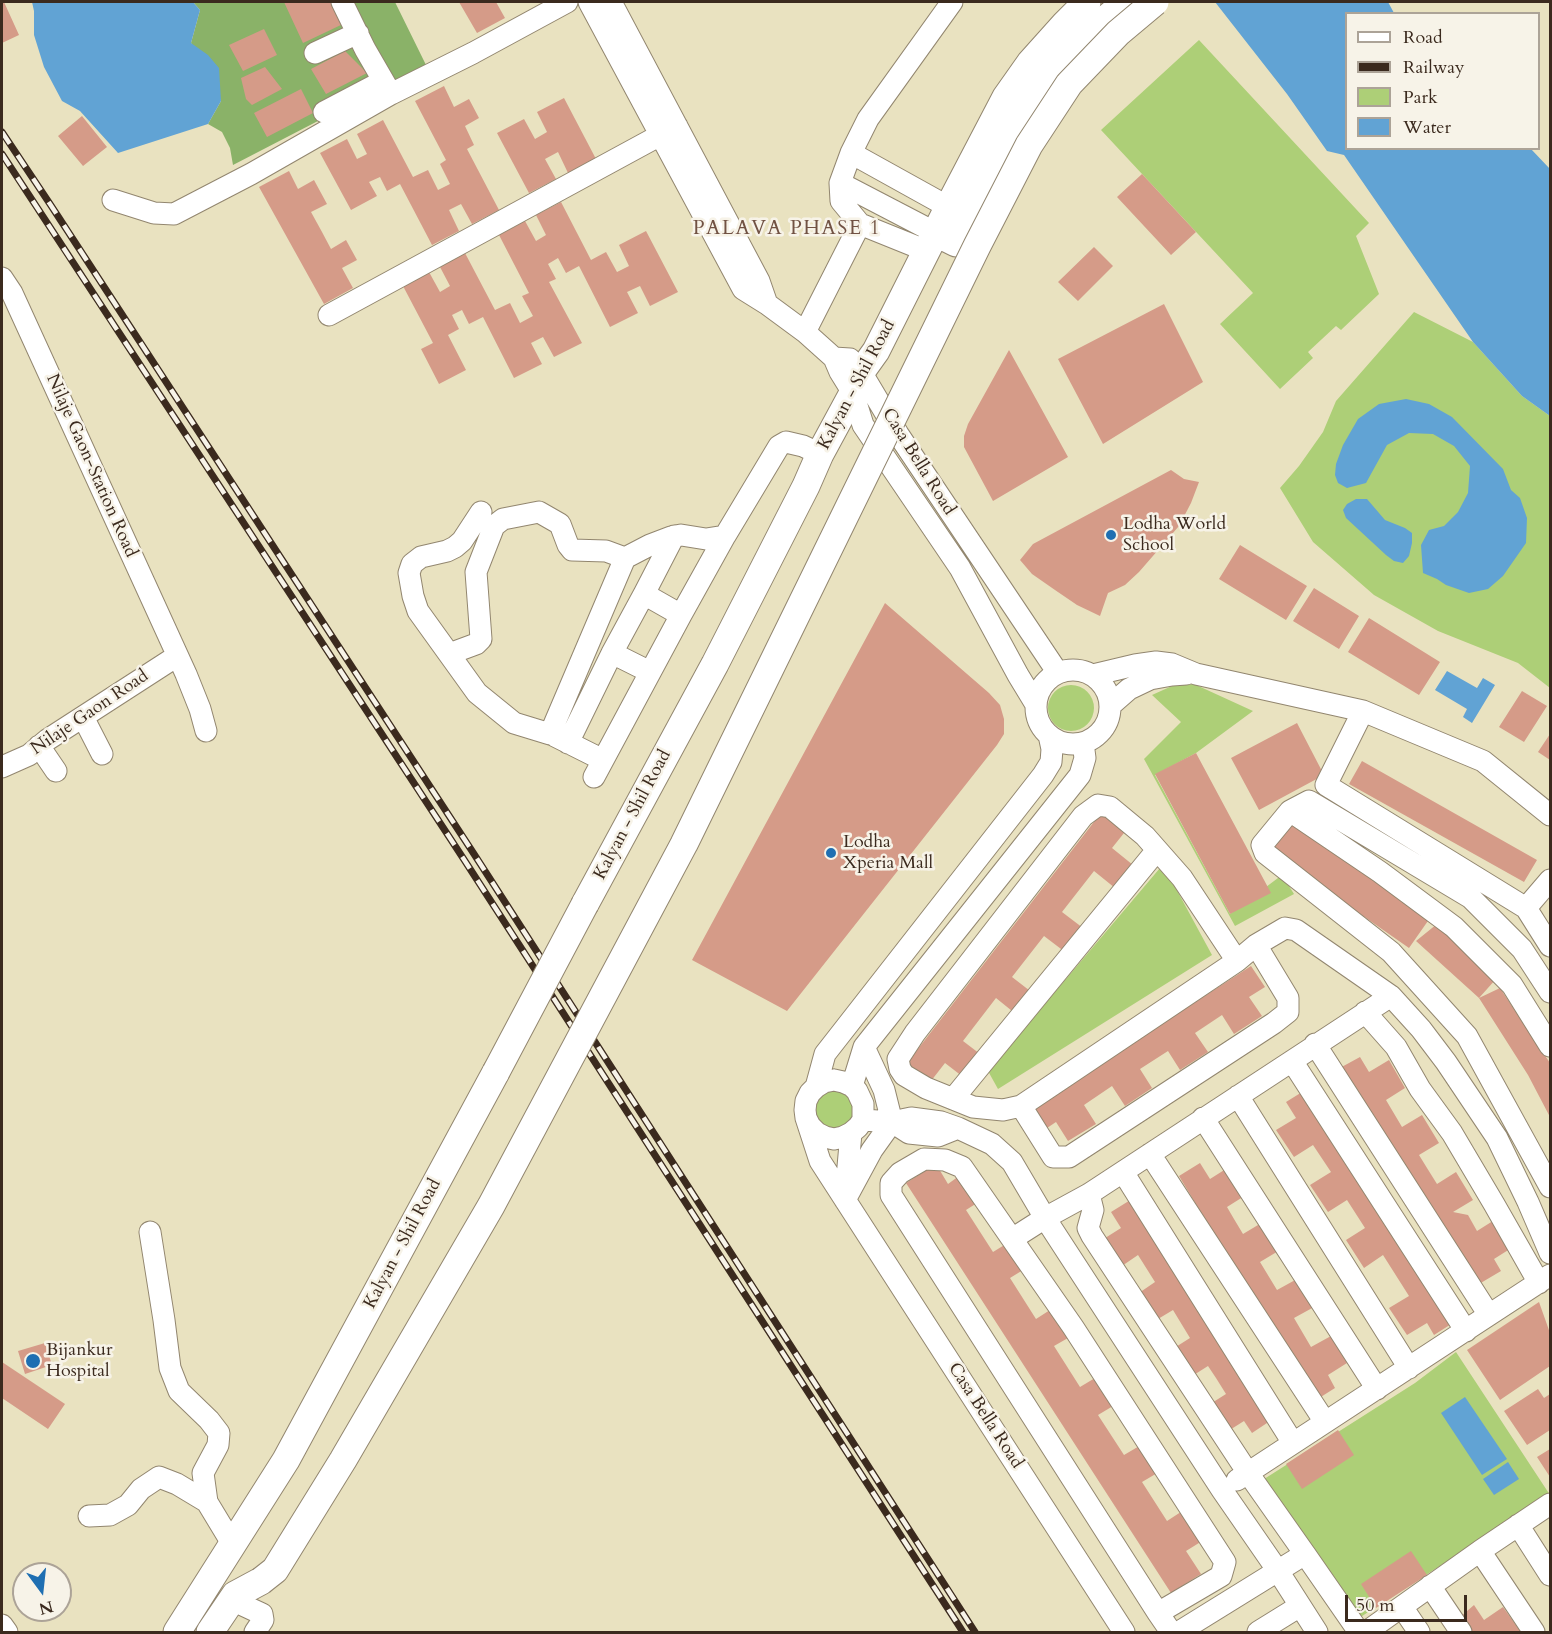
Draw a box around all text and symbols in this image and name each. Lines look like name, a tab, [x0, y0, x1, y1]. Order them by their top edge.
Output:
legend	[1345, 12, 1540, 150]
text: Road	[1403, 25, 1443, 50]
text: Railway	[1403, 55, 1465, 80]
text: Park	[1403, 85, 1438, 110]
text: Water	[1403, 115, 1451, 140]
district label: PALAVA PHASE 1	[693, 217, 881, 241]
street label: Kalyan - Shil Road	[814, 316, 900, 454]
street label: Nilaje Gaon-Station Road	[41, 371, 141, 561]
street label: Casa Bella Road	[877, 405, 959, 519]
place label: Lodha World School	[1123, 514, 1226, 556]
marker: Lodha World School	[1104, 528, 1118, 542]
street label: Nilaje Gaon Road	[27, 666, 153, 760]
street label: Kalyan - Shil Road	[590, 746, 676, 884]
place label: Lodha Xperia Mall	[843, 832, 933, 874]
marker: Lodha Xperia Mall	[824, 846, 838, 860]
street label: Kalyan - Shil Road	[360, 1175, 446, 1313]
place label: Bijankur Hospital	[46, 1340, 112, 1382]
marker: Bijankur Hospital	[24, 1352, 42, 1370]
street label: Casa Bella Road	[943, 1359, 1027, 1473]
north arrow	[12, 1562, 72, 1622]
scale bar	[1348, 1583, 1470, 1621]
text: 50 m	[1356, 1593, 1395, 1618]
text: N	[37, 1595, 56, 1620]

